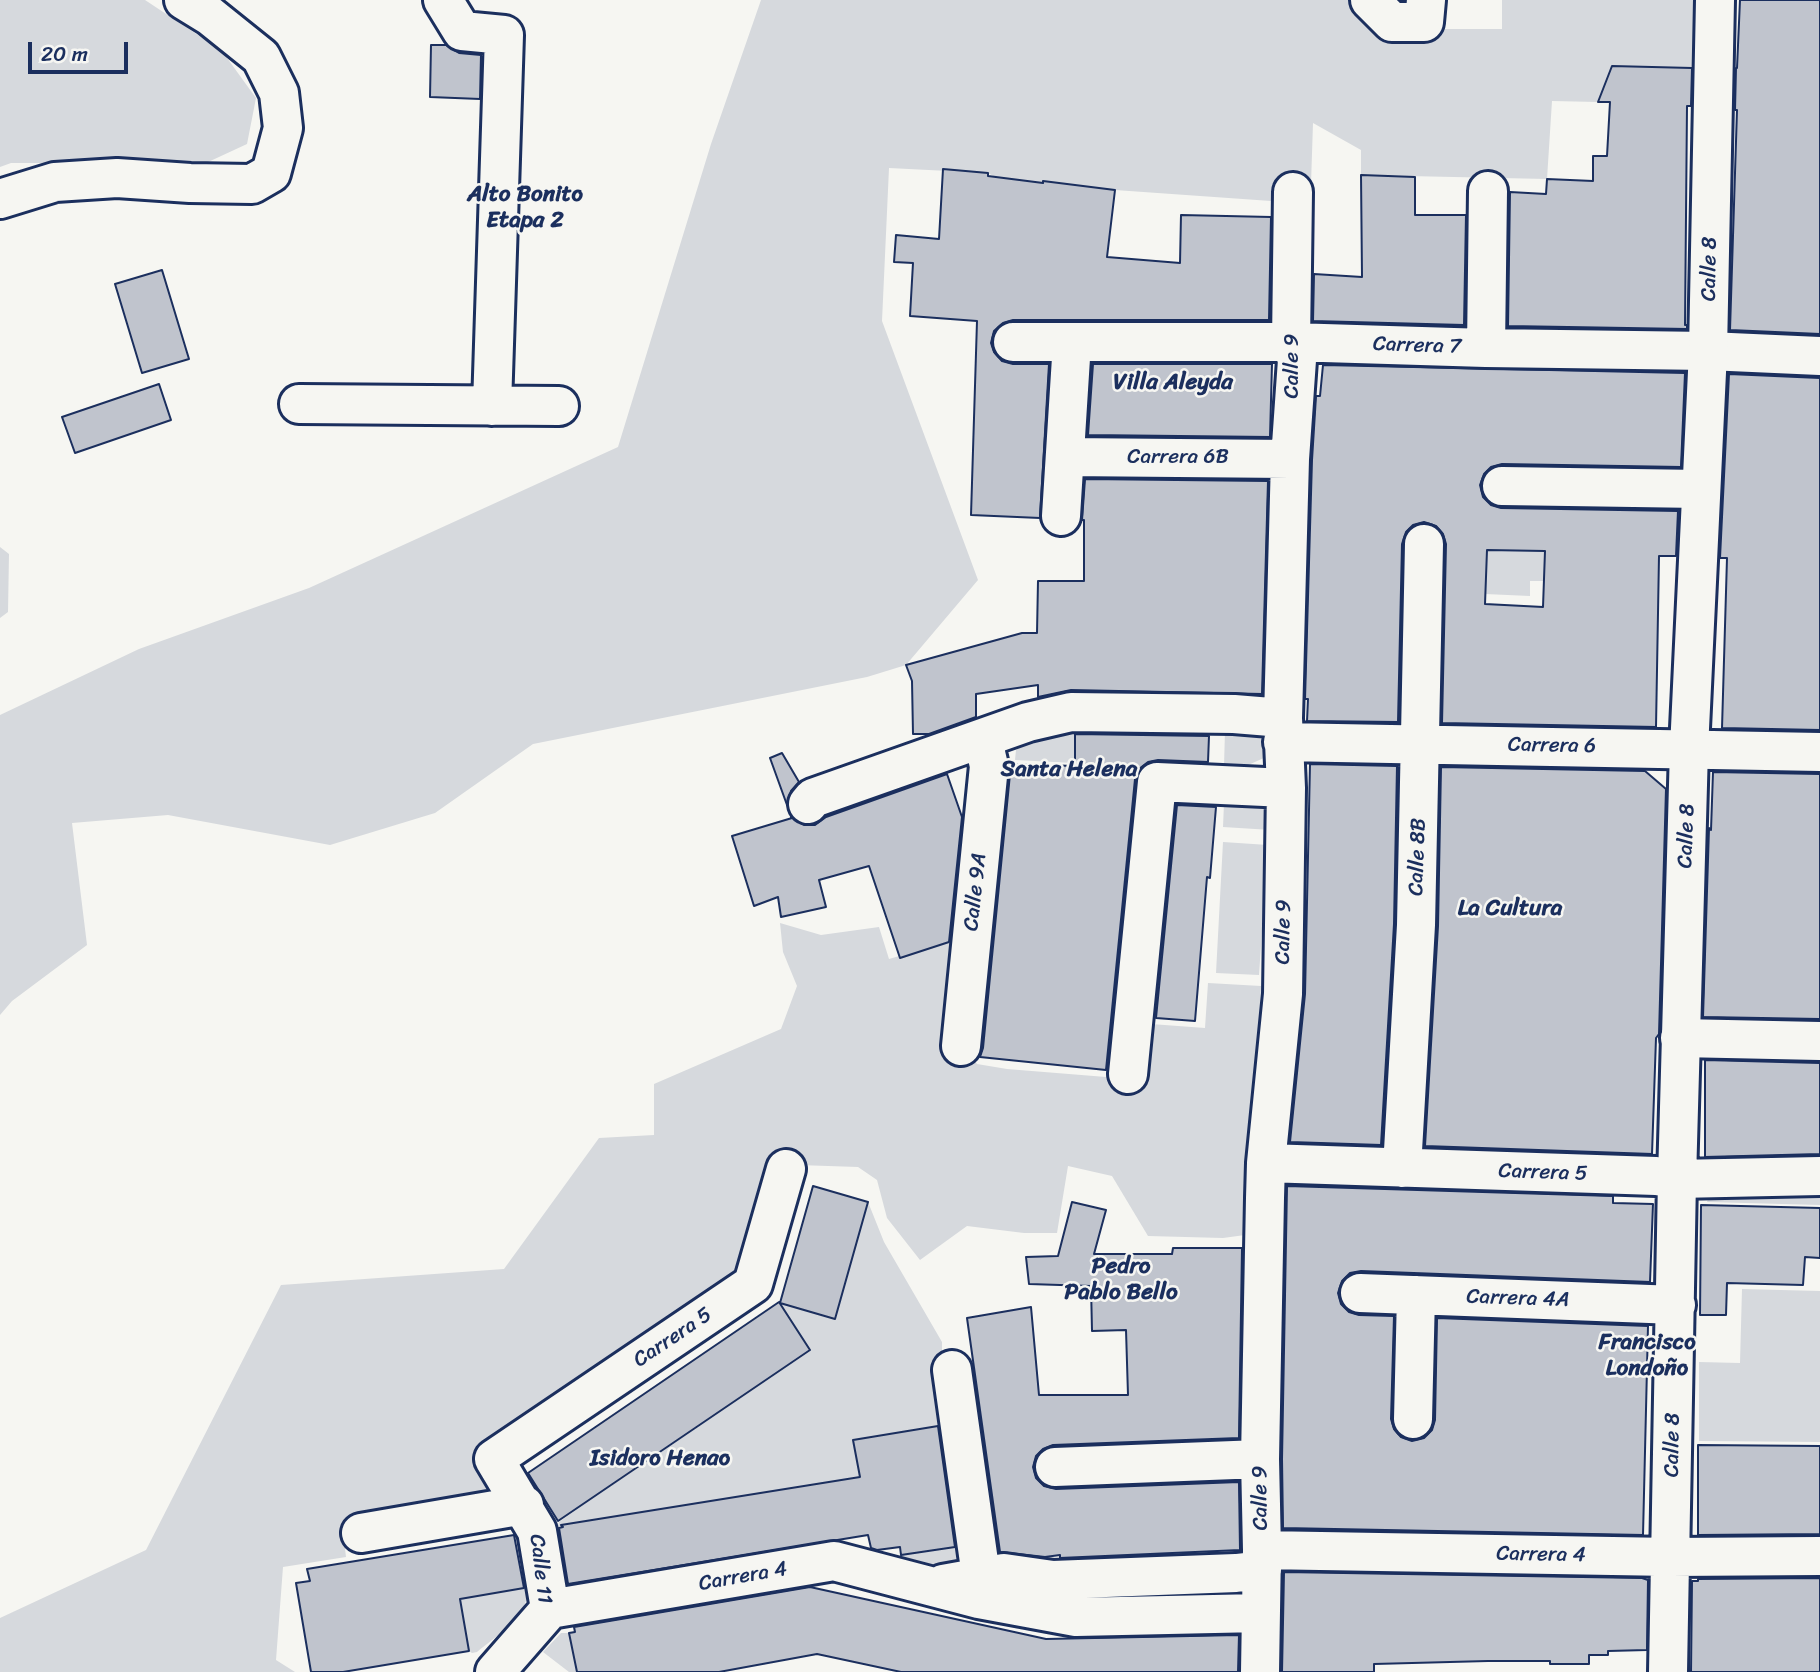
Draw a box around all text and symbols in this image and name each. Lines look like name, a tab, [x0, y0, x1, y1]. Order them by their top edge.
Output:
scale bar	[32, 28, 131, 72]
text: 20 m	[41, 35, 88, 73]
district label: Alto Bonito Etapa 2	[467, 181, 583, 235]
street label: Calle 8	[1697, 237, 1723, 301]
street label: Carrera 7	[1372, 332, 1462, 360]
street label: Calle 9	[1280, 334, 1306, 398]
district label: Villa Aleyda	[1113, 369, 1233, 397]
street label: Carrera 6B	[1127, 445, 1229, 471]
street label: Carrera 6	[1508, 733, 1596, 759]
district label: Santa Helena	[1001, 756, 1137, 784]
street label: Calle 8	[1673, 803, 1701, 869]
street label: Calle 8B	[1404, 818, 1432, 896]
street label: Calle 9A	[959, 852, 993, 932]
district label: La Cultura	[1458, 895, 1562, 923]
street label: Calle 9	[1271, 899, 1297, 965]
street label: Carrera 5	[1498, 1159, 1588, 1187]
district label: Pedro Pablo Bello	[1064, 1253, 1178, 1307]
street label: Carrera 4A	[1466, 1285, 1570, 1313]
street label: Carrera 5	[629, 1303, 717, 1373]
district label: Francisco Londoño	[1598, 1329, 1696, 1383]
street label: Calle 8	[1660, 1413, 1686, 1477]
district label: Isidoro Henao	[590, 1445, 730, 1473]
street label: Calle 9	[1248, 1465, 1274, 1531]
street label: Calle 11	[523, 1533, 557, 1605]
street label: Carrera 4	[1496, 1542, 1586, 1568]
street label: Carrera 4	[697, 1557, 789, 1597]

